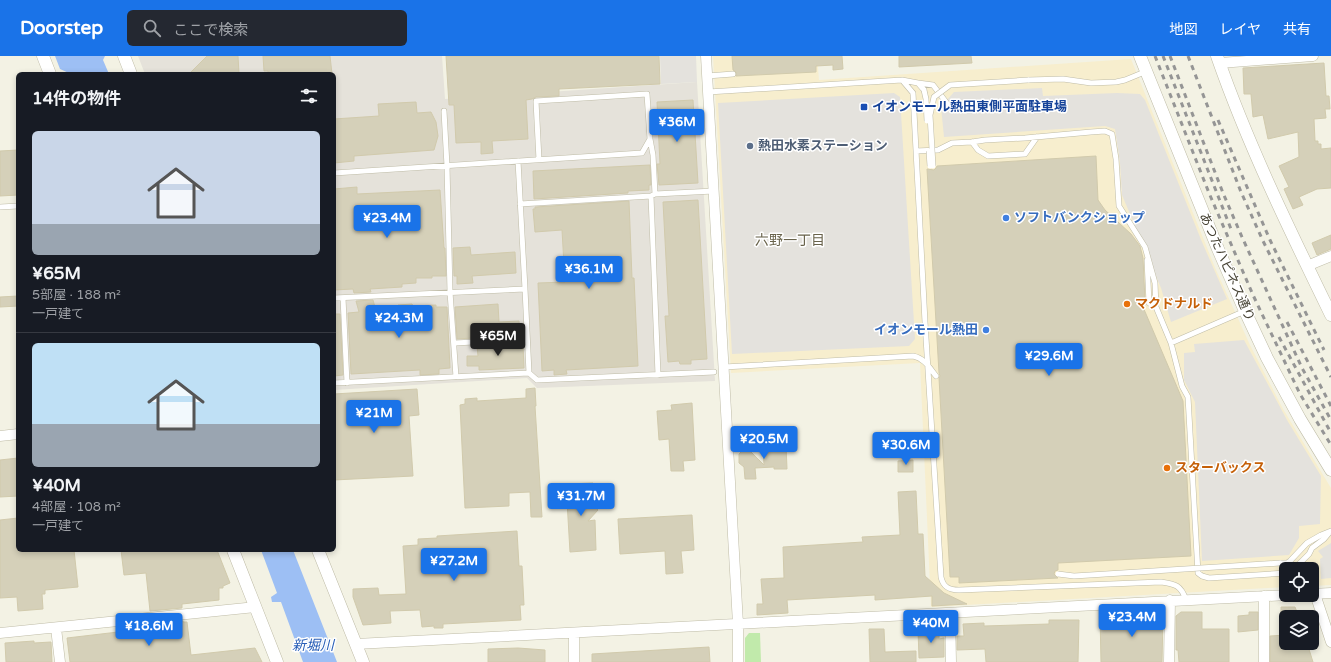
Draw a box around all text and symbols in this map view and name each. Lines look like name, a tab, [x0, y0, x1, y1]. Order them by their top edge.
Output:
search box	[127, 10, 407, 46]
text: Doorstep	[20, 17, 103, 39]
icon: search	[141, 17, 163, 39]
text: ここで検索	[173, 21, 248, 39]
text: 地図	[1169, 21, 1197, 38]
text: レイヤ	[1219, 21, 1261, 38]
text: 共有	[1283, 21, 1311, 38]
icon: filters	[298, 85, 320, 107]
text: 14件の物件	[32, 88, 121, 109]
place label: イオンモール熱田東側平面駐車場	[872, 99, 1067, 115]
marker: イオンモール熱田東側平面駐車場	[859, 102, 869, 112]
pin: ¥36M	[653, 109, 701, 143]
text: ¥36M	[658, 114, 696, 130]
place label: 熱田水素ステーション	[758, 138, 888, 154]
marker: 熱田水素ステーション	[745, 141, 755, 151]
icon: home	[140, 157, 212, 229]
pin: ¥23.4M	[354, 205, 420, 239]
text: ¥23.4M	[363, 210, 411, 226]
place label: ソフトバンクショップ	[1014, 210, 1145, 226]
street label: あつたハピネス通り	[1196, 210, 1258, 324]
marker: ソフトバンクショップ	[1001, 213, 1011, 223]
district label: 六野一丁目	[755, 232, 825, 249]
pin: ¥36.1M	[556, 256, 622, 290]
text: ¥36.1M	[565, 261, 613, 277]
text: ¥65M	[32, 263, 81, 284]
text: 5部屋 · 188 m²	[32, 287, 121, 303]
place label: マクドナルド	[1135, 296, 1213, 312]
marker: マクドナルド	[1122, 299, 1132, 309]
pin: ¥24.3M	[366, 305, 432, 339]
text: 一戸建て	[32, 306, 84, 322]
text: ¥24.3M	[375, 310, 423, 326]
place label: イオンモール熱田	[874, 322, 978, 338]
pin: ¥65M	[474, 323, 522, 357]
marker: イオンモール熱田	[981, 325, 991, 335]
text: ¥65M	[479, 328, 517, 344]
pin: ¥29.6M	[1016, 343, 1082, 377]
text: ¥29.6M	[1025, 348, 1073, 364]
icon: home	[140, 369, 212, 441]
pin: ¥21M	[350, 400, 398, 434]
text: ¥21M	[355, 405, 393, 421]
pin: ¥20.5M	[731, 426, 797, 460]
text: ¥20.5M	[740, 431, 788, 447]
pin: ¥30.6M	[873, 432, 939, 466]
text: ¥30.6M	[882, 437, 930, 453]
place label: スターバックス	[1175, 460, 1265, 476]
marker: スターバックス	[1162, 463, 1172, 473]
text: ¥40M	[32, 475, 81, 496]
pin: ¥31.7M	[548, 483, 614, 517]
text: ¥31.7M	[557, 488, 605, 504]
text: 4部屋 · 108 m²	[32, 499, 121, 515]
text: 一戸建て	[32, 518, 84, 534]
pin: ¥27.2M	[421, 548, 487, 582]
text: ¥27.2M	[430, 553, 478, 569]
map controls	[1279, 562, 1319, 650]
button: locate	[1279, 562, 1319, 602]
pin: ¥23.4M	[1099, 604, 1165, 638]
text: ¥23.4M	[1108, 609, 1156, 625]
pin: ¥40M	[907, 610, 955, 644]
button: layers	[1279, 610, 1319, 650]
pin: ¥18.6M	[116, 613, 182, 647]
text: ¥40M	[912, 615, 950, 631]
text: ¥18.6M	[125, 618, 173, 634]
water label: 新堀川	[292, 637, 336, 654]

